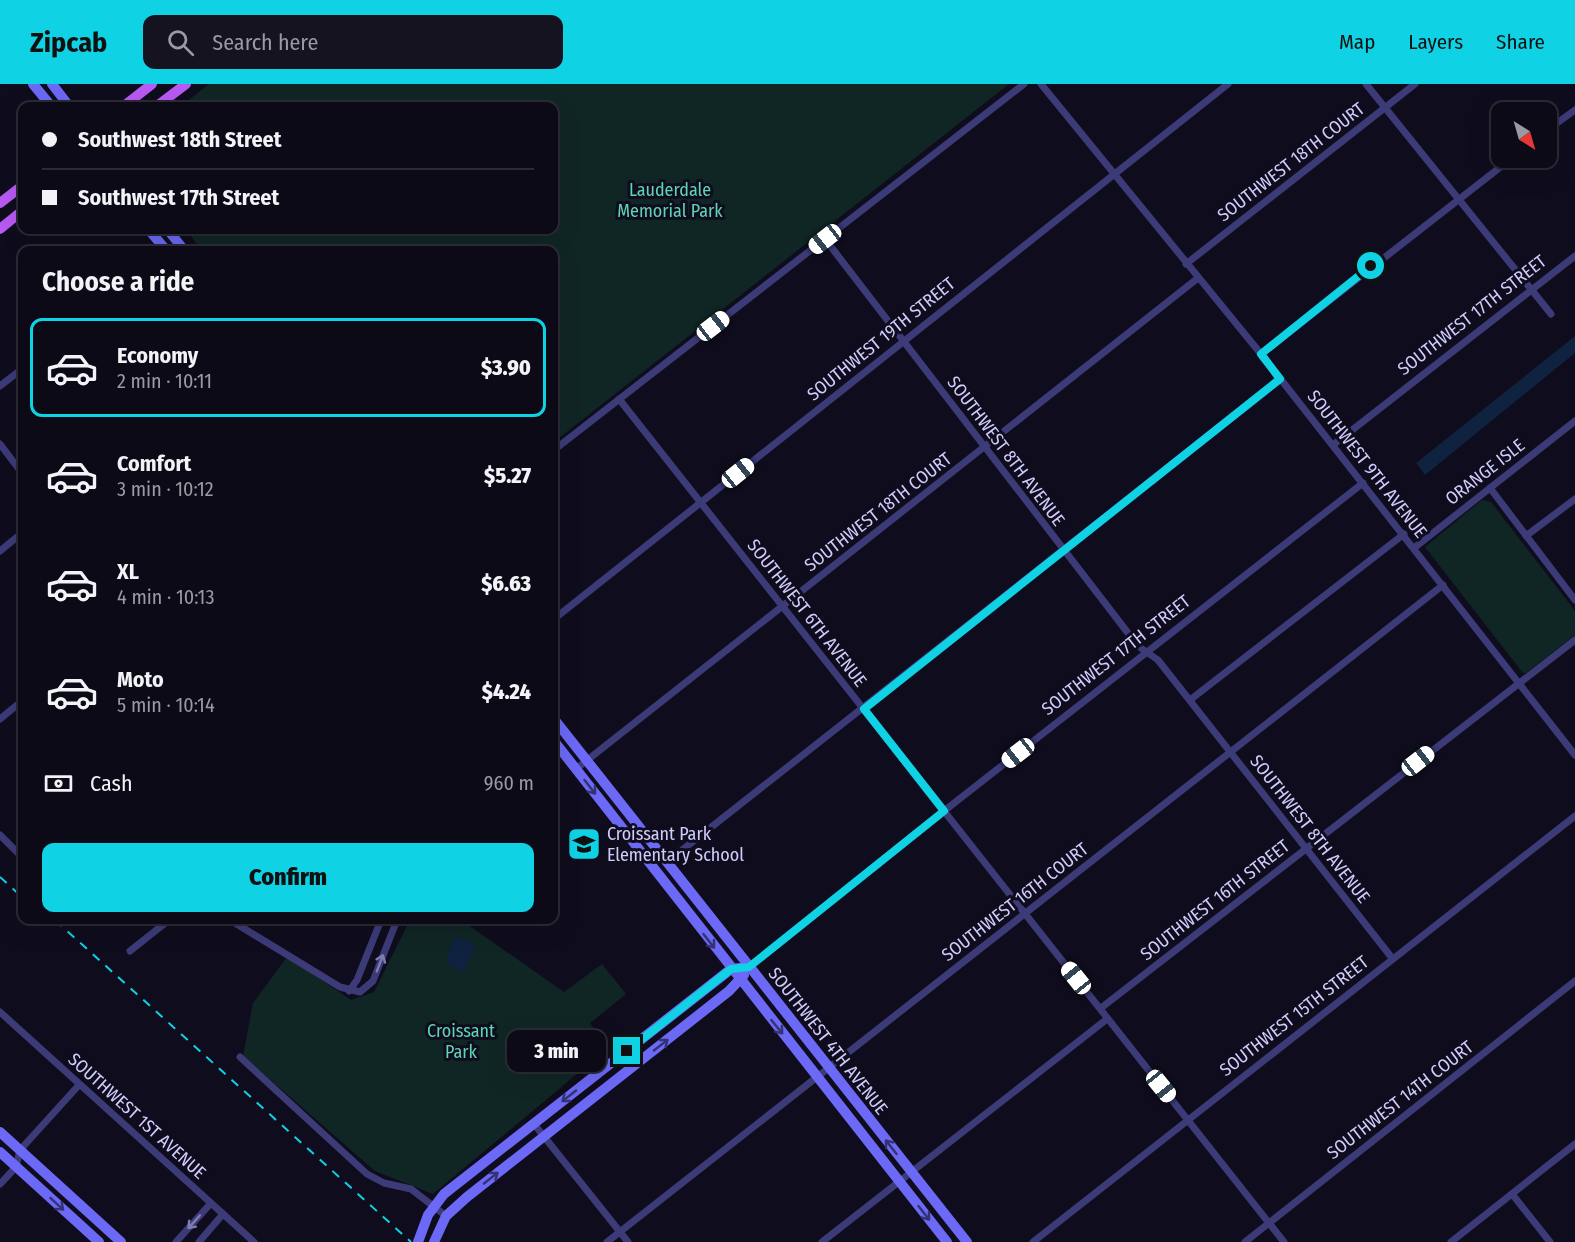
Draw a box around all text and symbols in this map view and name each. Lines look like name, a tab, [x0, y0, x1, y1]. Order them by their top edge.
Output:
search box	[143, 15, 563, 69]
text: Zipcab	[30, 26, 107, 59]
icon: search	[164, 26, 197, 59]
text: Search here	[212, 29, 318, 56]
text: Map	[1339, 29, 1375, 55]
text: Layers	[1408, 29, 1463, 55]
text: Share	[1496, 29, 1545, 55]
street label: SOUTHWEST 18TH COURT	[1213, 97, 1369, 226]
north arrow	[1491, 102, 1557, 168]
map controls	[1491, 102, 1557, 168]
text: Southwest 18th Street	[78, 126, 282, 153]
park label: Lauderdale Memorial Park	[617, 179, 723, 222]
text: Southwest 17th Street	[78, 184, 279, 211]
car	[805, 221, 845, 257]
street label: SOUTHWEST 17TH STREET	[1393, 250, 1551, 380]
route start	[1357, 252, 1384, 279]
text: Choose a ride	[42, 266, 194, 298]
street label: SOUTHWEST 19TH STREET	[803, 272, 960, 405]
car	[693, 308, 733, 344]
icon: car	[45, 341, 99, 395]
text: Economy	[117, 342, 198, 369]
text: $3.90	[481, 354, 531, 381]
text: 2 min · 10:11	[117, 369, 212, 393]
street label: SOUTHWEST 8TH AVENUE	[943, 372, 1069, 530]
street label: SOUTHWEST 9TH AVENUE	[1302, 386, 1432, 542]
street label: ORANGE ISLE	[1441, 434, 1529, 510]
street label: SOUTHWEST 18TH COURT	[800, 447, 956, 576]
icon: car	[45, 449, 99, 503]
text: Comfort	[117, 450, 191, 477]
car	[718, 455, 758, 491]
text: $5.27	[484, 462, 531, 489]
text: 3 min · 10:12	[117, 477, 214, 501]
street label: SOUTHWEST 6TH AVENUE	[743, 535, 871, 691]
icon: car	[45, 557, 99, 611]
text: XL	[117, 558, 139, 585]
text: $6.63	[481, 570, 531, 597]
text: 4 min · 10:13	[117, 585, 214, 609]
street label: SOUTHWEST 17TH STREET	[1037, 590, 1195, 720]
icon: car	[45, 665, 99, 719]
text: Moto	[117, 666, 164, 693]
text: $4.24	[482, 678, 531, 705]
text: 5 min · 10:14	[117, 693, 215, 717]
car	[998, 735, 1038, 771]
car	[1398, 743, 1438, 779]
street label: SOUTHWEST 8TH AVENUE	[1245, 751, 1375, 907]
icon: cash	[42, 767, 75, 800]
text: Cash	[90, 770, 133, 797]
text: 960 m	[484, 771, 534, 795]
one-way arrow	[583, 778, 596, 794]
place label: Croissant Park Elementary School	[607, 823, 744, 866]
school or university icon: Croissant Park Elementary School	[566, 826, 602, 862]
street label: SOUTHWEST 16TH STREET	[1136, 834, 1295, 965]
street label: SOUTHWEST 16TH COURT	[937, 838, 1093, 966]
button: Confirm	[42, 843, 534, 912]
one-way arrow	[703, 932, 716, 948]
street label: SOUTHWEST 15TH STREET	[1215, 951, 1373, 1081]
one-way arrow	[376, 955, 387, 973]
car	[1058, 958, 1094, 998]
street label: SOUTHWEST 4TH AVENUE	[764, 963, 892, 1119]
one-way arrow	[771, 1019, 784, 1035]
park label: Croissant Park	[427, 1020, 495, 1063]
callout: 3 min	[507, 1030, 606, 1072]
street label: SOUTHWEST 14TH COURT	[1322, 1036, 1478, 1164]
route end	[613, 1037, 640, 1064]
one-way arrow	[652, 1038, 668, 1051]
text: 3 min	[534, 1039, 579, 1063]
street label: SOUTHWEST 1ST AVENUE	[64, 1048, 210, 1184]
car	[1143, 1066, 1179, 1106]
one-way arrow	[562, 1089, 578, 1102]
one-way arrow	[884, 1139, 897, 1155]
one-way arrow	[482, 1172, 498, 1185]
one-way arrow	[49, 1197, 64, 1211]
one-way arrow	[917, 1205, 930, 1221]
one-way arrow	[187, 1215, 201, 1230]

